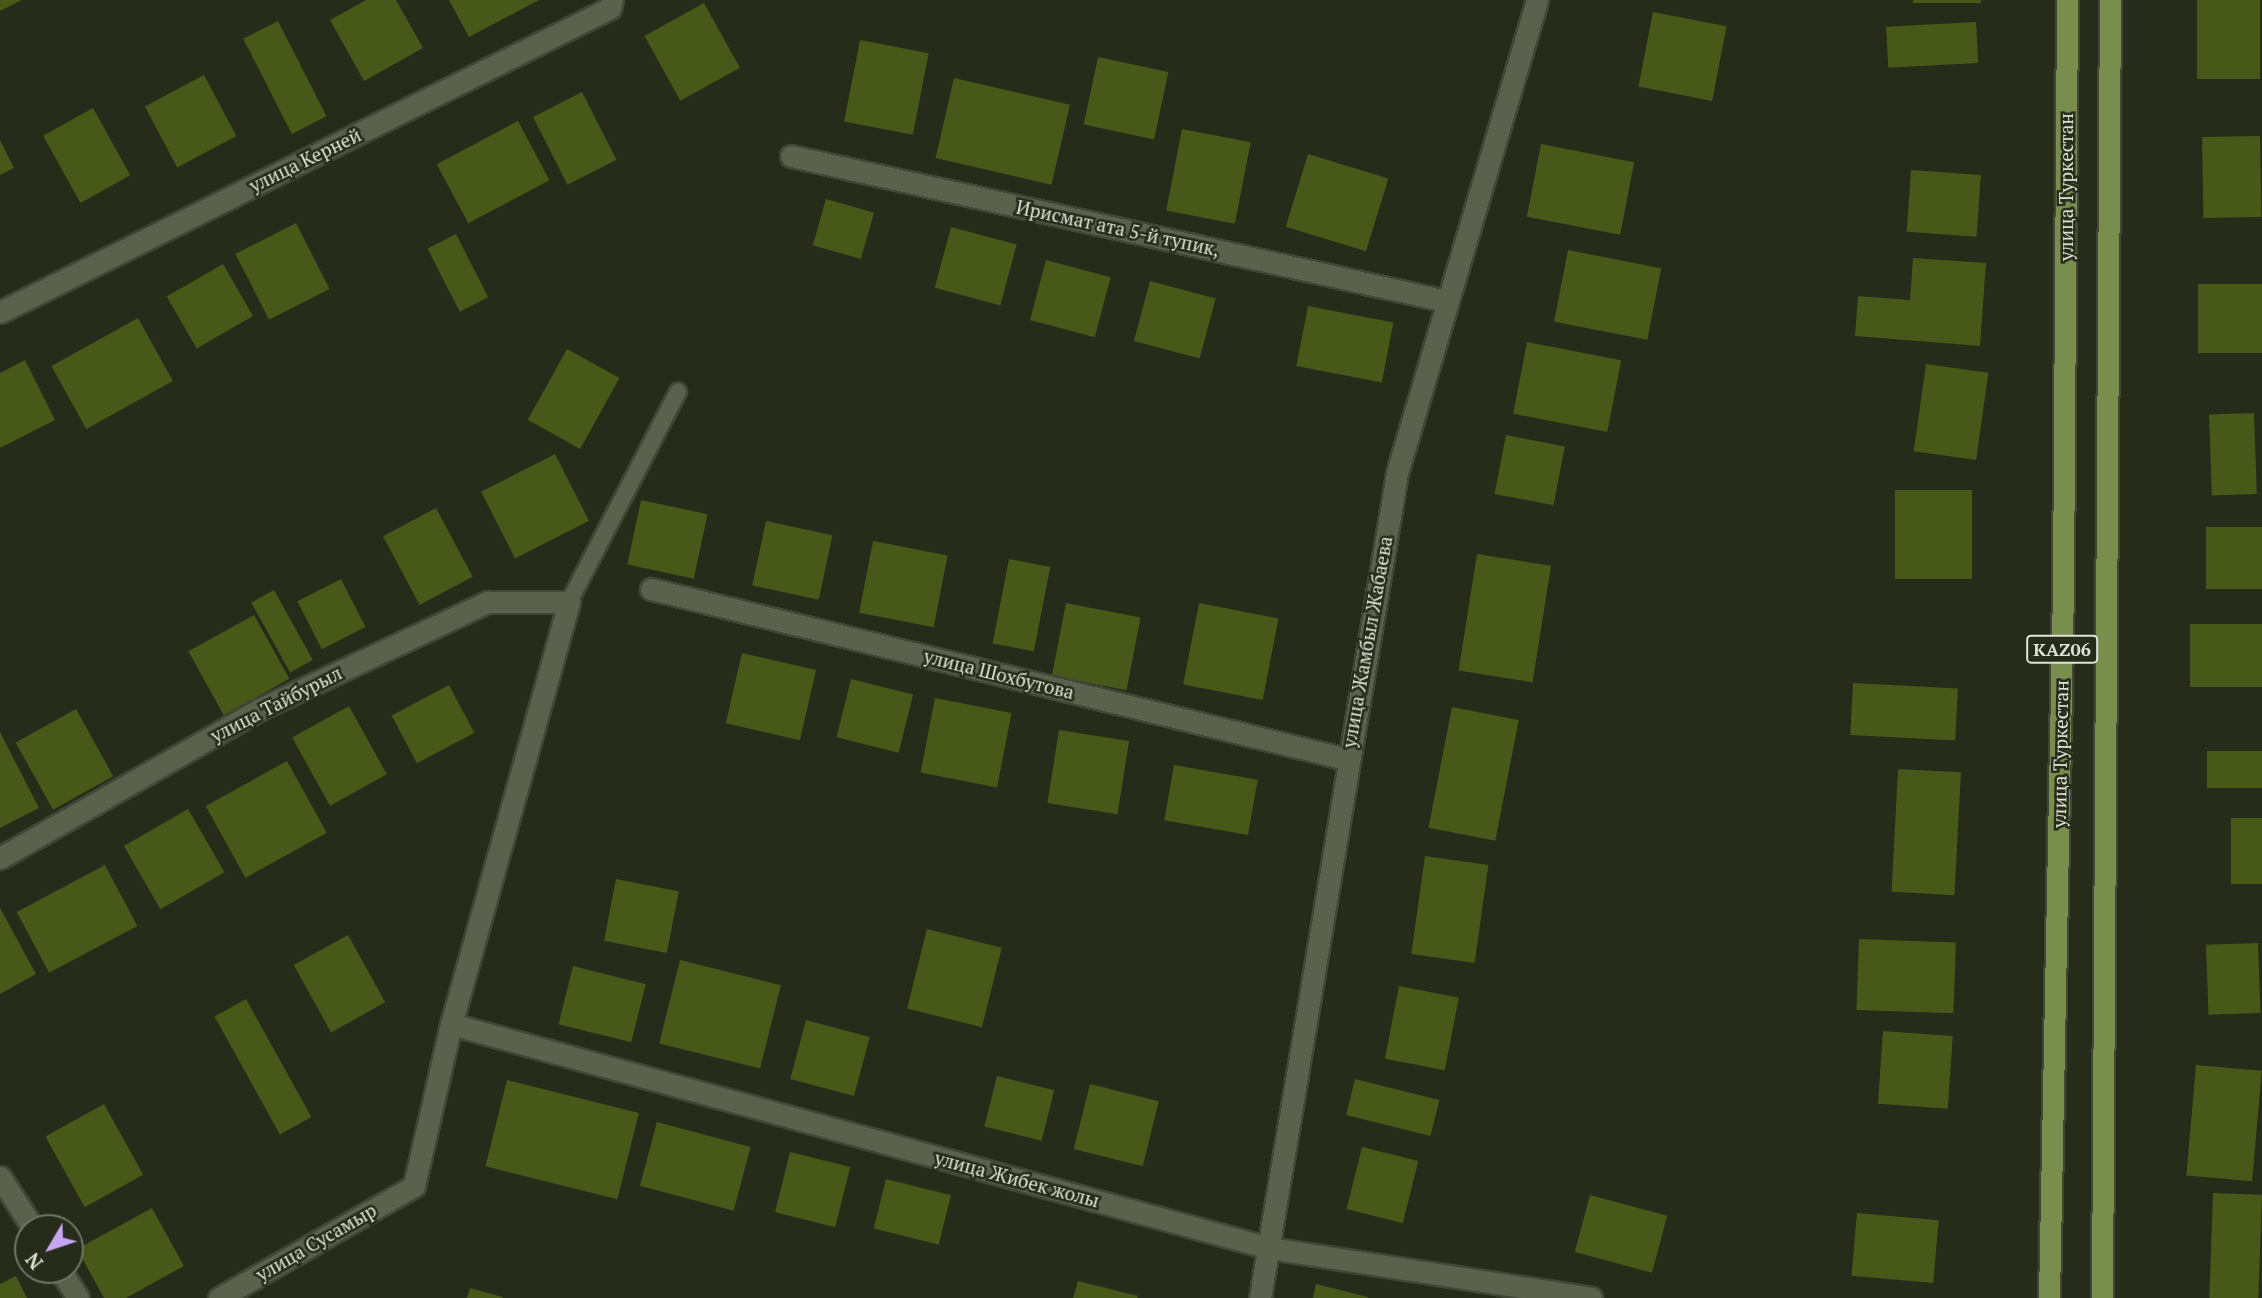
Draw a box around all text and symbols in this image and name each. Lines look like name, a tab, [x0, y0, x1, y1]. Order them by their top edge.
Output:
street label: улица Туркестан	[2055, 113, 2077, 261]
street label: улица Керней	[245, 123, 365, 197]
street label: Ирисмат ата 5-й тупик,	[1014, 195, 1222, 261]
street label: улица Жамбыл Жабаева	[1337, 534, 1397, 750]
road number: KАZ06	[2025, 634, 2099, 664]
street label: улица Шохбутова	[922, 644, 1076, 704]
street label: улица Тайбурыл	[207, 661, 345, 747]
street label: улица Туркестан	[2047, 680, 2073, 828]
street label: улица Жибек жолы	[932, 1146, 1102, 1212]
street label: улица Сусамыр	[252, 1198, 380, 1286]
north arrow	[14, 1214, 84, 1284]
text: N	[20, 1248, 48, 1275]

